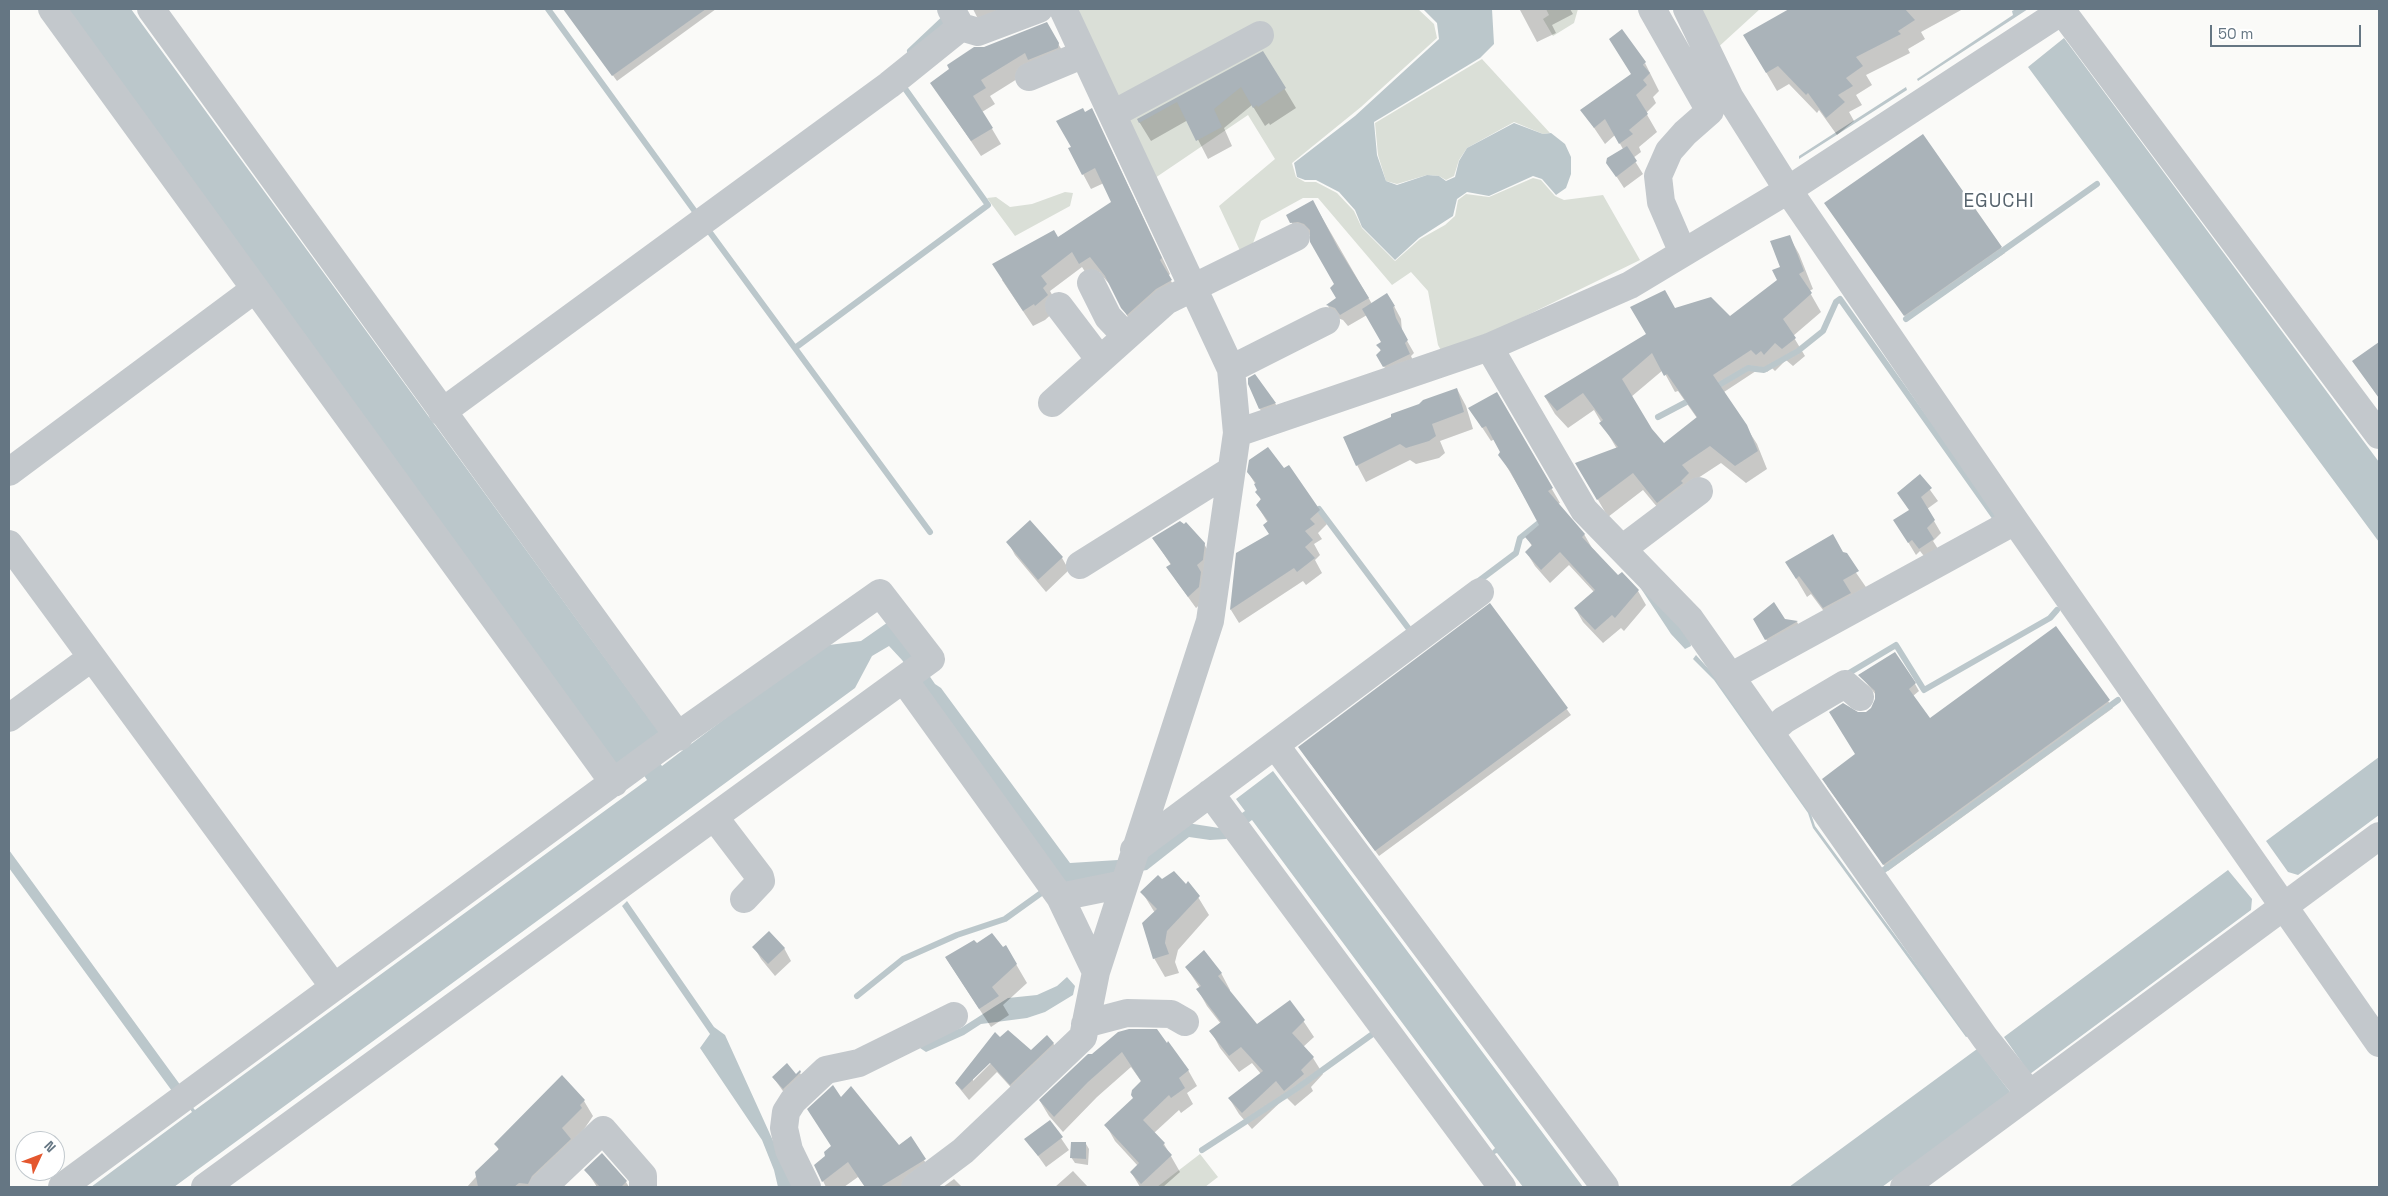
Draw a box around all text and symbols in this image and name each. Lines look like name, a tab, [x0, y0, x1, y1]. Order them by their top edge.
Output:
scale bar	[2213, 15, 2364, 47]
text: 50 m	[2218, 24, 2253, 43]
district label: EGUCHI	[1963, 191, 2035, 213]
north arrow	[15, 1131, 65, 1181]
text: N	[40, 1137, 60, 1156]

